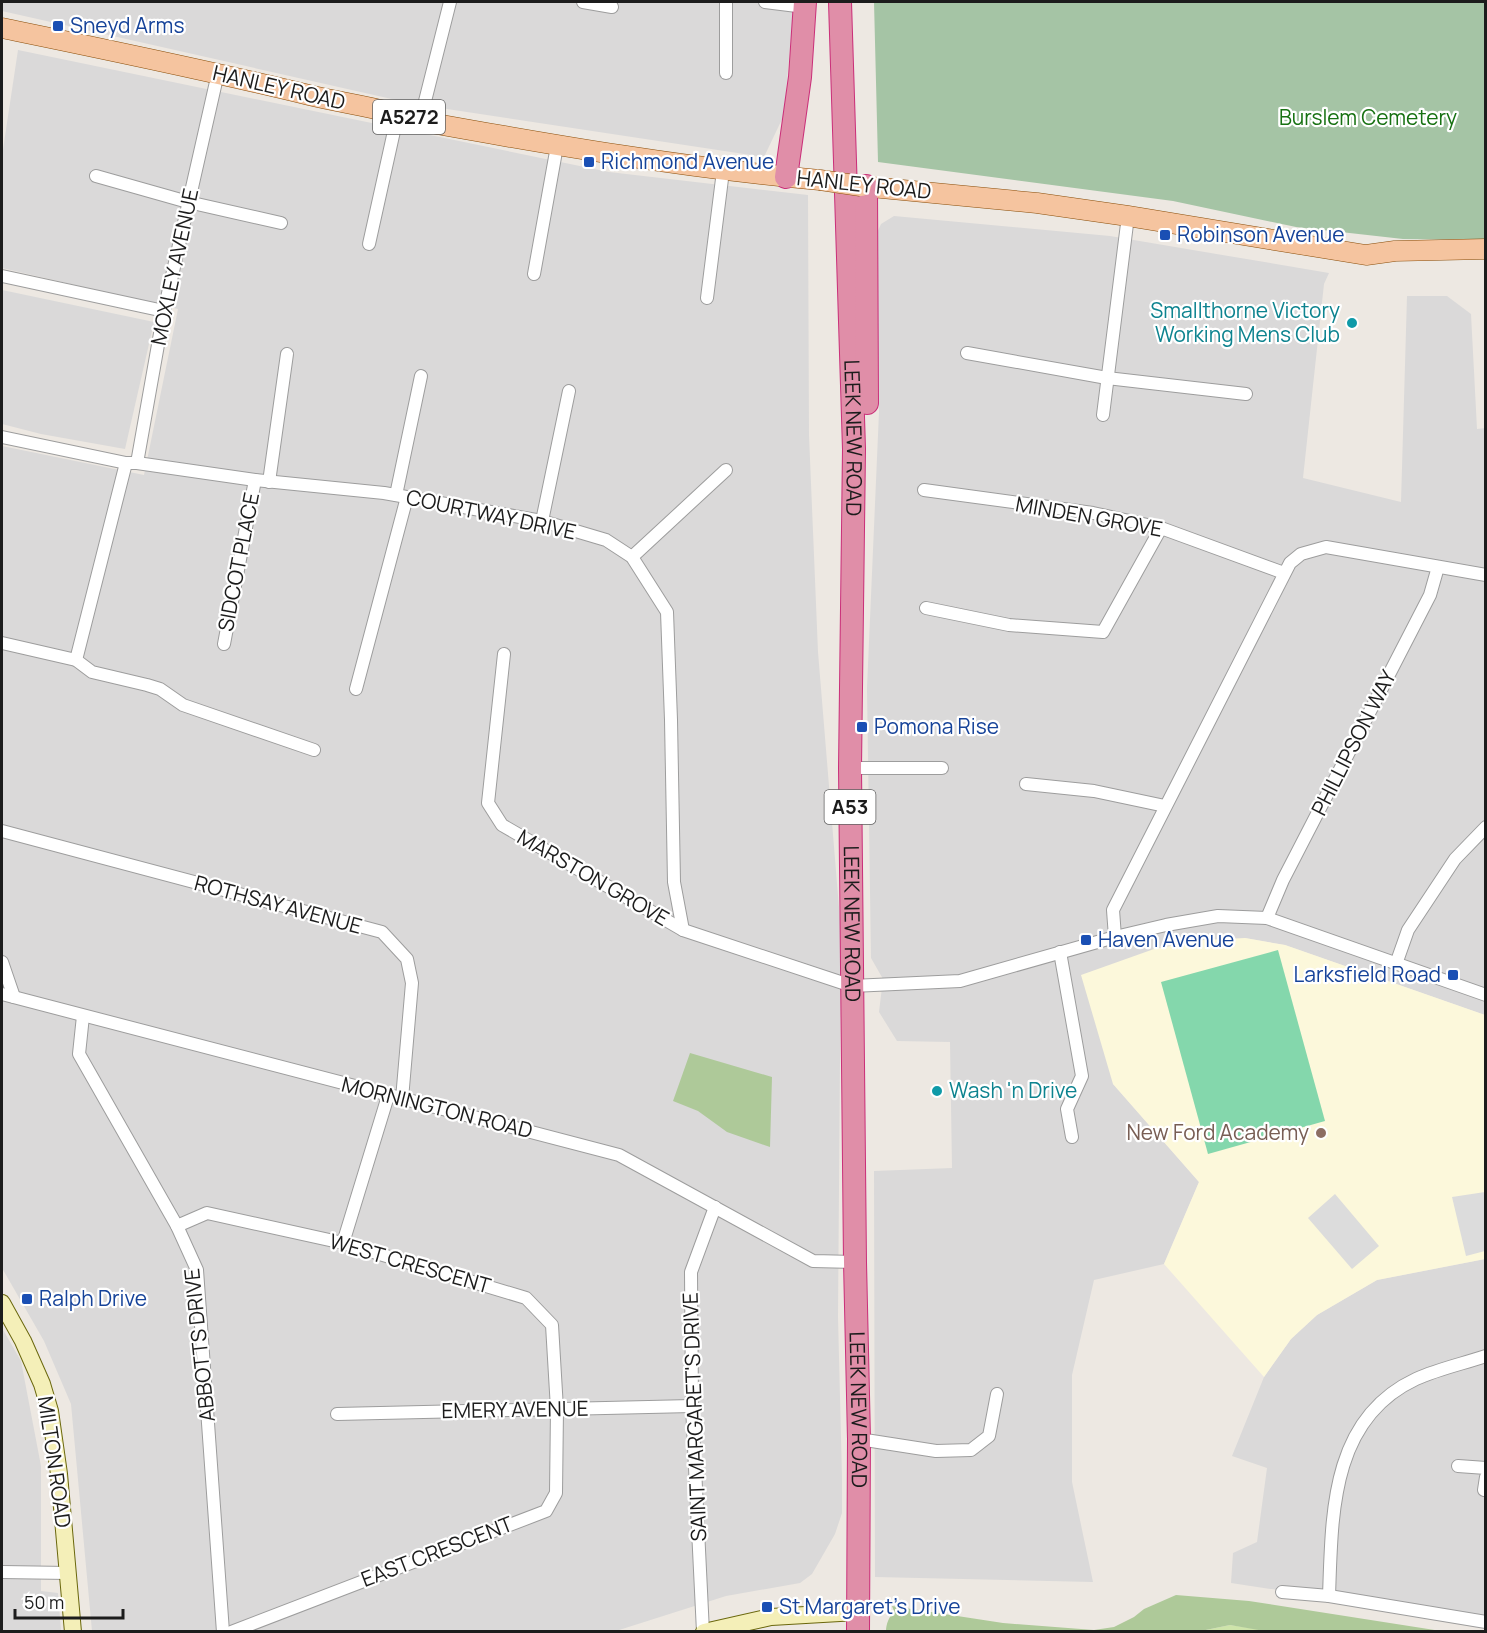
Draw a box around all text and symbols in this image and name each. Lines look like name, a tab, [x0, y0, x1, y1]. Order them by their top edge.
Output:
place label: Sneyd Arms	[70, 11, 184, 39]
marker: Sneyd Arms	[51, 19, 65, 33]
street label: HANLEY ROAD	[210, 58, 348, 116]
road number: A5272	[373, 100, 445, 134]
park label: Burslem Cemetery	[1279, 103, 1457, 131]
place label: Richmond Avenue	[601, 147, 774, 175]
marker: Richmond Avenue	[582, 155, 596, 169]
street label: HANLEY ROAD	[795, 163, 933, 205]
street label: MOXLEY AVENUE	[144, 186, 204, 348]
place label: Robinson Avenue	[1177, 220, 1345, 248]
marker: Robinson Avenue	[1158, 228, 1172, 242]
place label: Smallthorne Victory Working Mens Club	[1150, 296, 1340, 348]
marker: Smallthorne Victory Working Mens Club	[1345, 316, 1359, 330]
street label: LEEK NEW ROAD	[838, 359, 869, 516]
street label: COURTWAY DRIVE	[404, 482, 579, 546]
street label: MINDEN GROVE	[1013, 489, 1165, 543]
street label: SIDCOT PLACE	[211, 490, 265, 634]
street label: PHILLIPSON WAY	[1304, 665, 1402, 820]
place label: Pomona Rise	[874, 712, 999, 740]
marker: Pomona Rise	[855, 720, 869, 734]
road number: A53	[824, 790, 876, 824]
street label: MARSTON GROVE	[513, 822, 674, 932]
street label: LEEK NEW ROAD	[838, 845, 867, 1002]
street label: ROTHSAY AVENUE	[191, 868, 365, 940]
place label: Haven Avenue	[1098, 925, 1234, 953]
marker: Haven Avenue	[1079, 933, 1093, 947]
place label: Larksfield Road	[1294, 960, 1441, 988]
marker: Larksfield Road	[1446, 968, 1460, 982]
street label: MORNINGTON ROAD	[339, 1070, 536, 1144]
place label: Wash 'n Drive	[949, 1076, 1077, 1104]
marker: Wash 'n Drive	[930, 1084, 944, 1098]
place label: New Ford Academy	[1126, 1118, 1309, 1146]
marker: New Ford Academy	[1314, 1126, 1328, 1140]
street label: WEST CRESCENT	[326, 1227, 495, 1300]
street label: ABBOTTS DRIVE	[177, 1267, 221, 1423]
place label: Ralph Drive	[39, 1284, 147, 1312]
marker: Ralph Drive	[20, 1292, 34, 1306]
street label: SAINT MARGARET'S DRIVE	[676, 1292, 712, 1542]
street label: LEEK NEW ROAD	[844, 1331, 874, 1488]
street label: MILTON ROAD	[32, 1394, 78, 1530]
street label: EMERY AVENUE	[441, 1394, 589, 1424]
street label: EAST CRESCENT	[357, 1509, 517, 1593]
scale bar	[15, 1582, 123, 1620]
text: 50 m	[24, 1590, 64, 1614]
place label: St Margaret's Drive	[779, 1592, 960, 1620]
marker: St Margaret's Drive	[760, 1600, 774, 1614]

